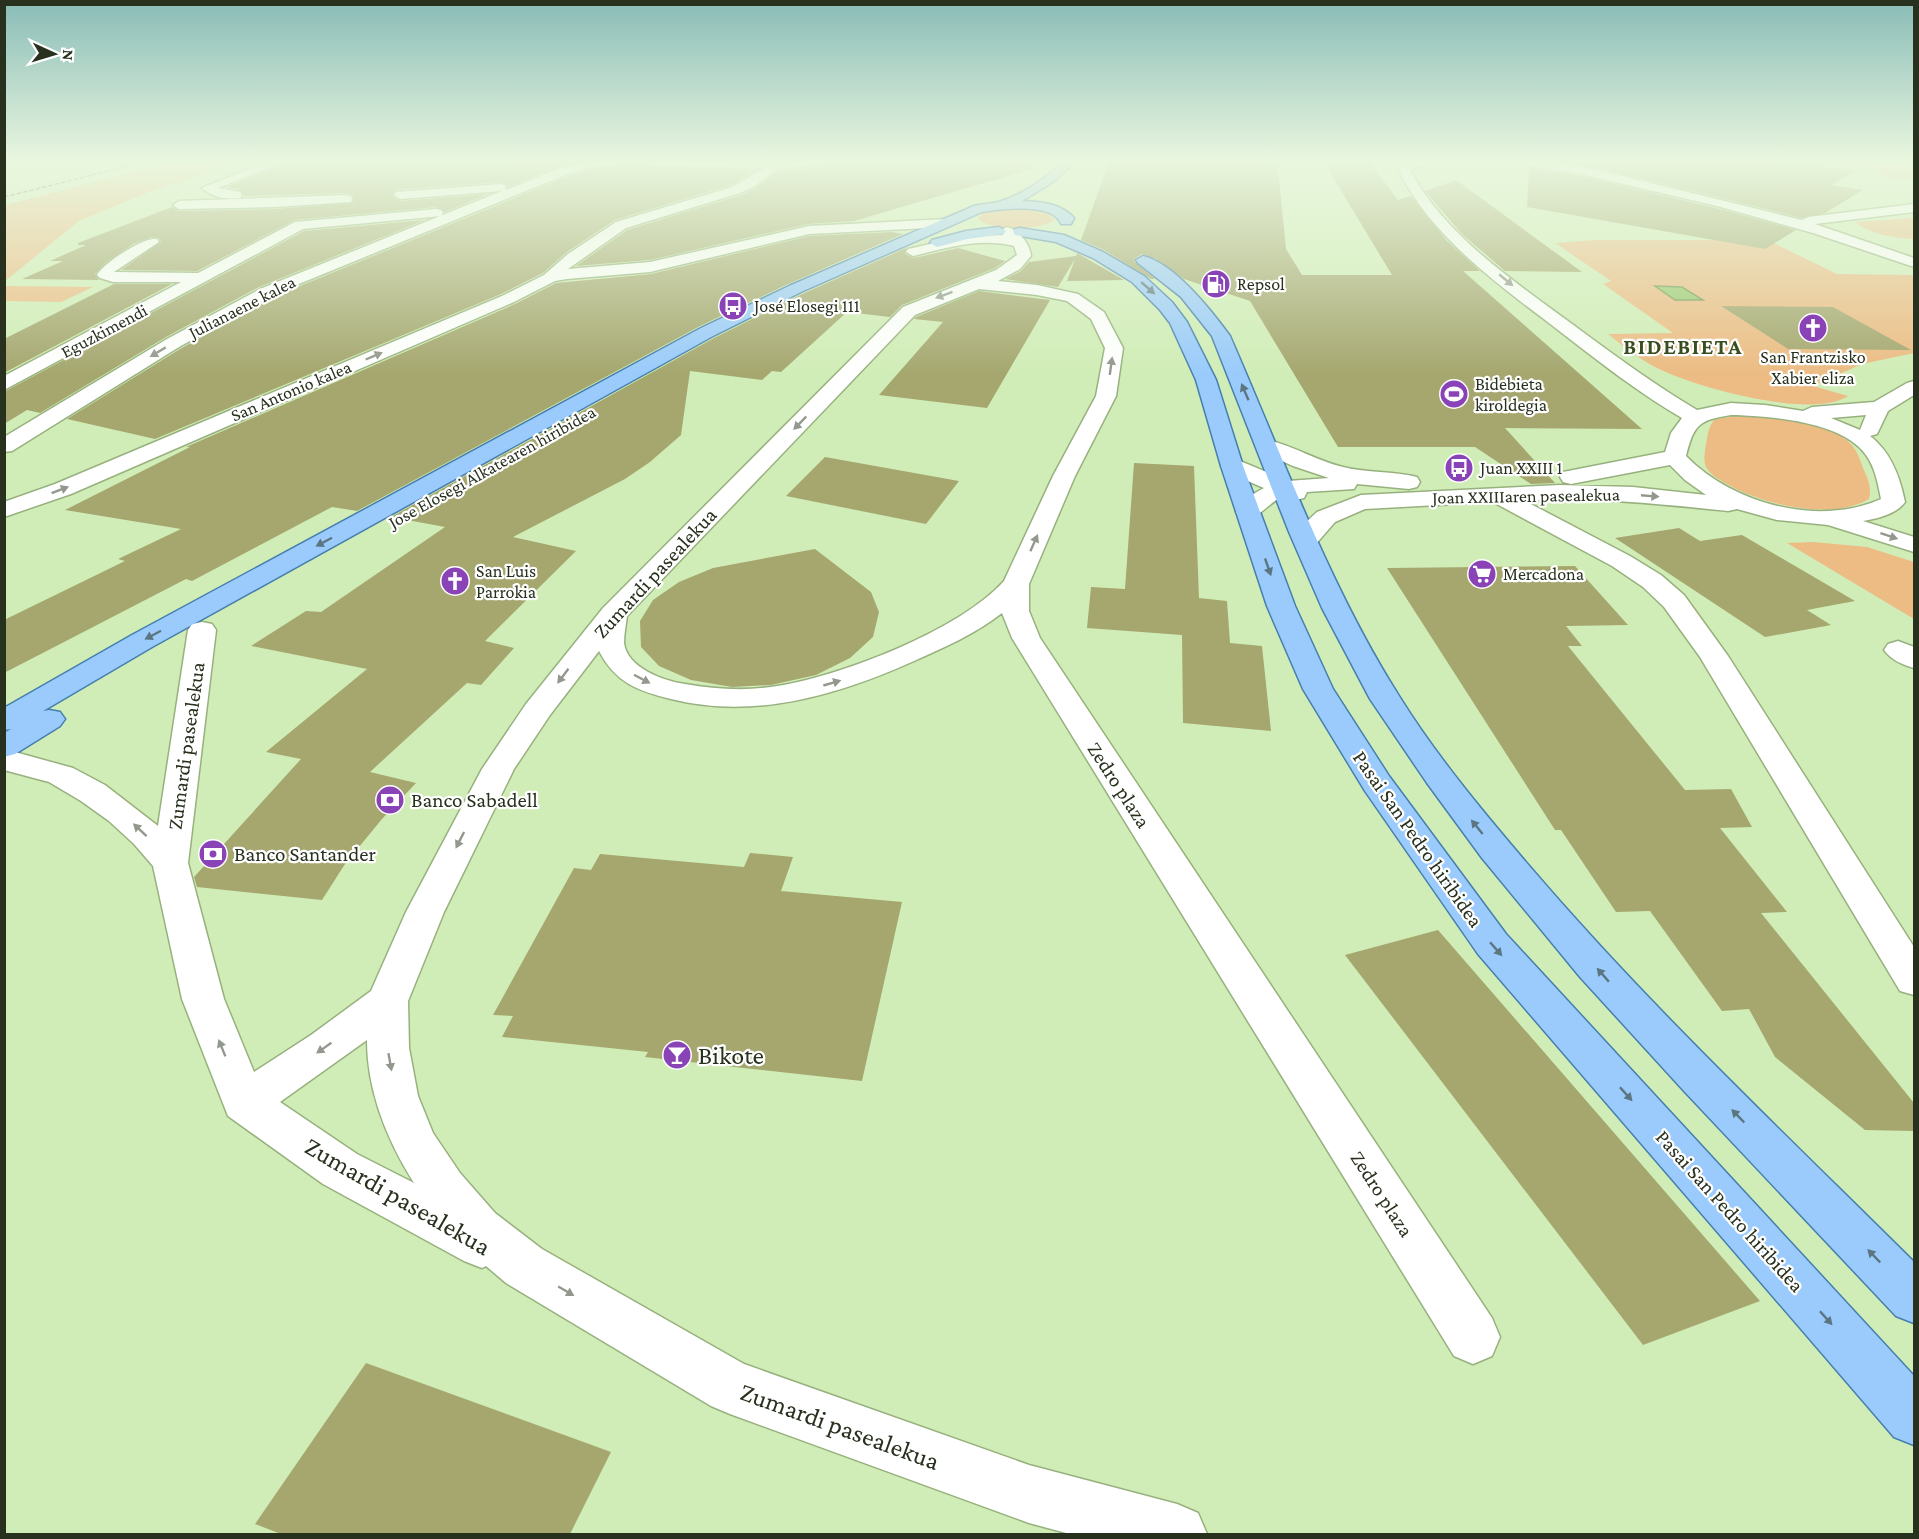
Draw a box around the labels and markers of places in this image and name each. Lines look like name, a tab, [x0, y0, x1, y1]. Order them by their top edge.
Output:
fuel station icon: Repsol	[1200, 268, 1232, 300]
place label: Repsol	[1237, 274, 1285, 294]
bus stop icon: José Elosegi 111	[717, 290, 749, 322]
place label: José Elosegi 111	[752, 296, 860, 316]
church icon: San Frantzisko Xabier eliza	[1797, 312, 1829, 344]
place label: San Frantzisko Xabier eliza	[1760, 347, 1866, 388]
place label: Bidebieta kiroldegia	[1475, 374, 1547, 415]
sports icon: Bidebieta kiroldegia	[1438, 378, 1470, 410]
bus stop icon: Juan XXIII 1	[1443, 452, 1475, 484]
place label: Juan XXIII 1	[1478, 458, 1563, 478]
supermarket icon: Mercadona	[1466, 558, 1498, 590]
place label: San Luis Parrokia	[476, 561, 536, 602]
place label: Mercadona	[1503, 564, 1584, 584]
church icon: San Luis Parrokia	[439, 565, 471, 597]
bank icon: Banco Sabadell	[374, 784, 406, 816]
place label: Banco Sabadell	[411, 788, 538, 812]
bank icon: Banco Santander	[197, 838, 229, 870]
place label: Banco Santander	[234, 842, 376, 866]
bar icon: Bikote	[661, 1039, 693, 1071]
place label: Bikote	[698, 1041, 764, 1070]

